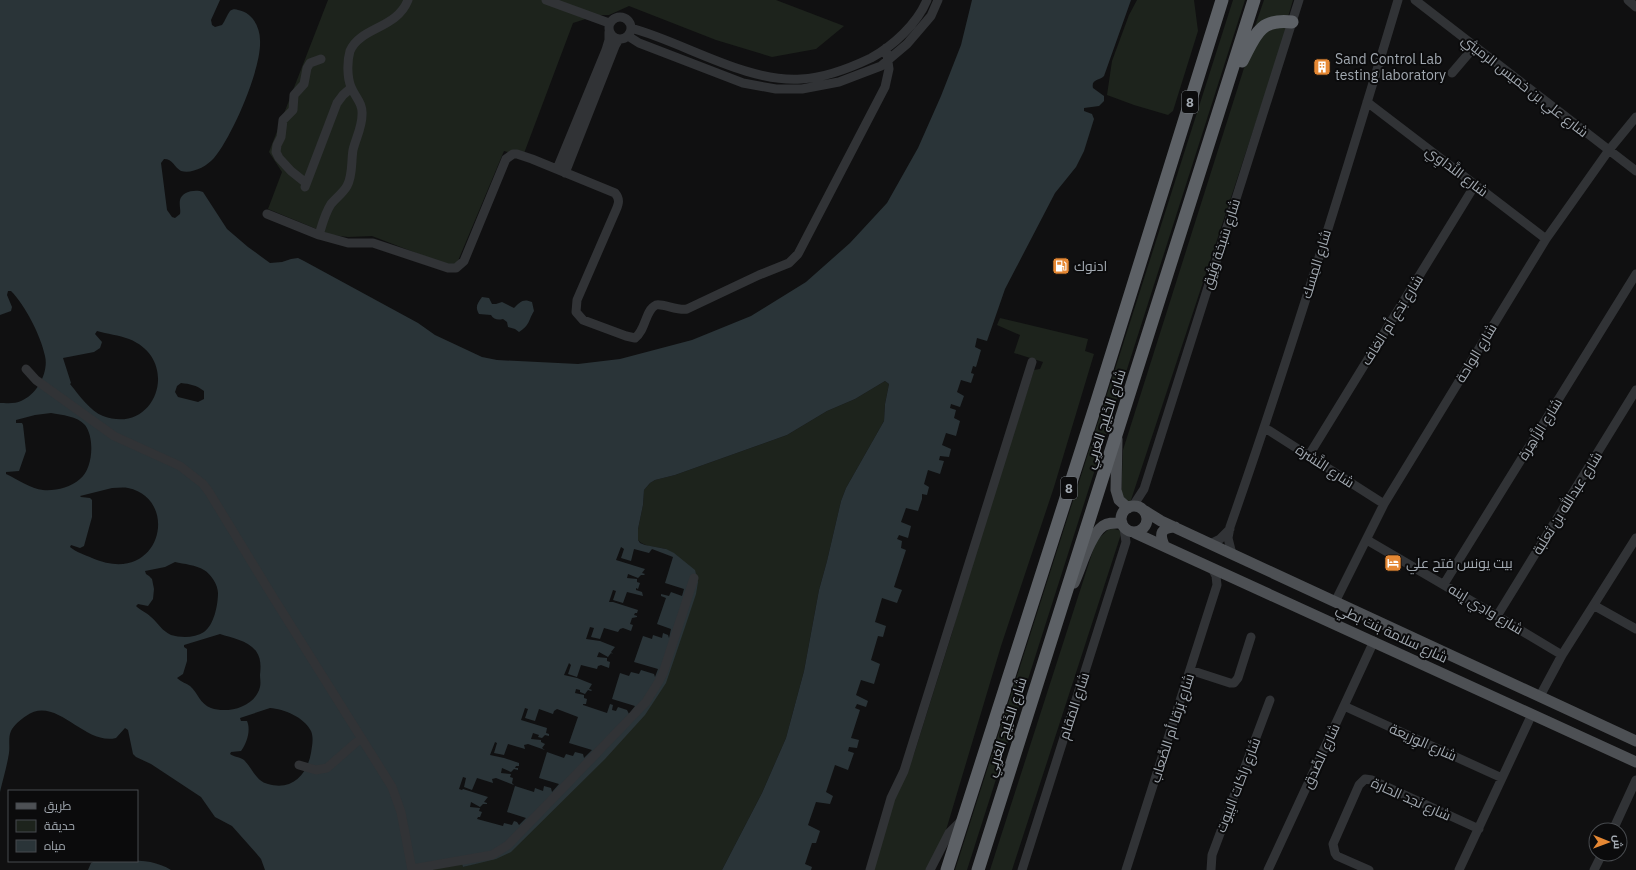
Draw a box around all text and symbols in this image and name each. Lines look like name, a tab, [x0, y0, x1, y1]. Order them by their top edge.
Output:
street label: شارع علي بن خميس الرميثي	[1456, 31, 1592, 144]
place label: Sand Control Lab testing laboratory	[1335, 50, 1446, 84]
building icon: Sand Control Lab testing laboratory	[1312, 57, 1332, 77]
road number: 8	[1182, 91, 1198, 113]
street label: شارع النَّداوِي	[1420, 141, 1492, 203]
street label: شارع سَبخة وَثِيق	[1198, 197, 1244, 291]
street label: شارع المِسك	[1297, 227, 1335, 301]
fuel station icon: ادنوك	[1051, 256, 1071, 276]
place label: ادنوك	[1074, 257, 1107, 275]
street label: شارع بَدع أم الغاف	[1357, 271, 1428, 369]
street label: شارع الواحة	[1451, 320, 1501, 386]
street label: شارع الخَلِيج العَربِي	[1080, 367, 1132, 472]
street label: شارع الزَّاهِرة	[1514, 395, 1566, 463]
street label: شارع النَّشرة	[1292, 440, 1358, 492]
street label: شارع عبدالله بن ثعلَبة	[1528, 448, 1606, 558]
road number: 8	[1061, 477, 1077, 499]
hotel icon: بيت يونس فتح علي	[1383, 553, 1403, 573]
place label: بيت يونس فتح علي	[1406, 554, 1513, 575]
street label: شارع وادِي إبنه	[1444, 580, 1527, 641]
street label: شارع سلامة بنت بطي	[1332, 599, 1451, 669]
street label: شارع المَقام	[1055, 670, 1094, 742]
street label: شارع بَرقا أم الصَّعاب	[1146, 671, 1199, 785]
street label: شارع الخَلِيج العَربِي	[981, 675, 1033, 780]
street label: شارع الوِرَيعة	[1386, 719, 1459, 766]
street label: شارع الصِّدق	[1298, 721, 1344, 791]
street label: شارع راكات البِيوت	[1212, 735, 1264, 835]
street label: شارع نَجد الحارة	[1368, 773, 1454, 825]
legend	[8, 790, 138, 862]
text: طريق	[44, 798, 72, 813]
text: حديقة	[44, 818, 75, 833]
north arrow	[1588, 822, 1628, 862]
text: ش	[1611, 835, 1625, 849]
text: مياه	[44, 838, 66, 853]

